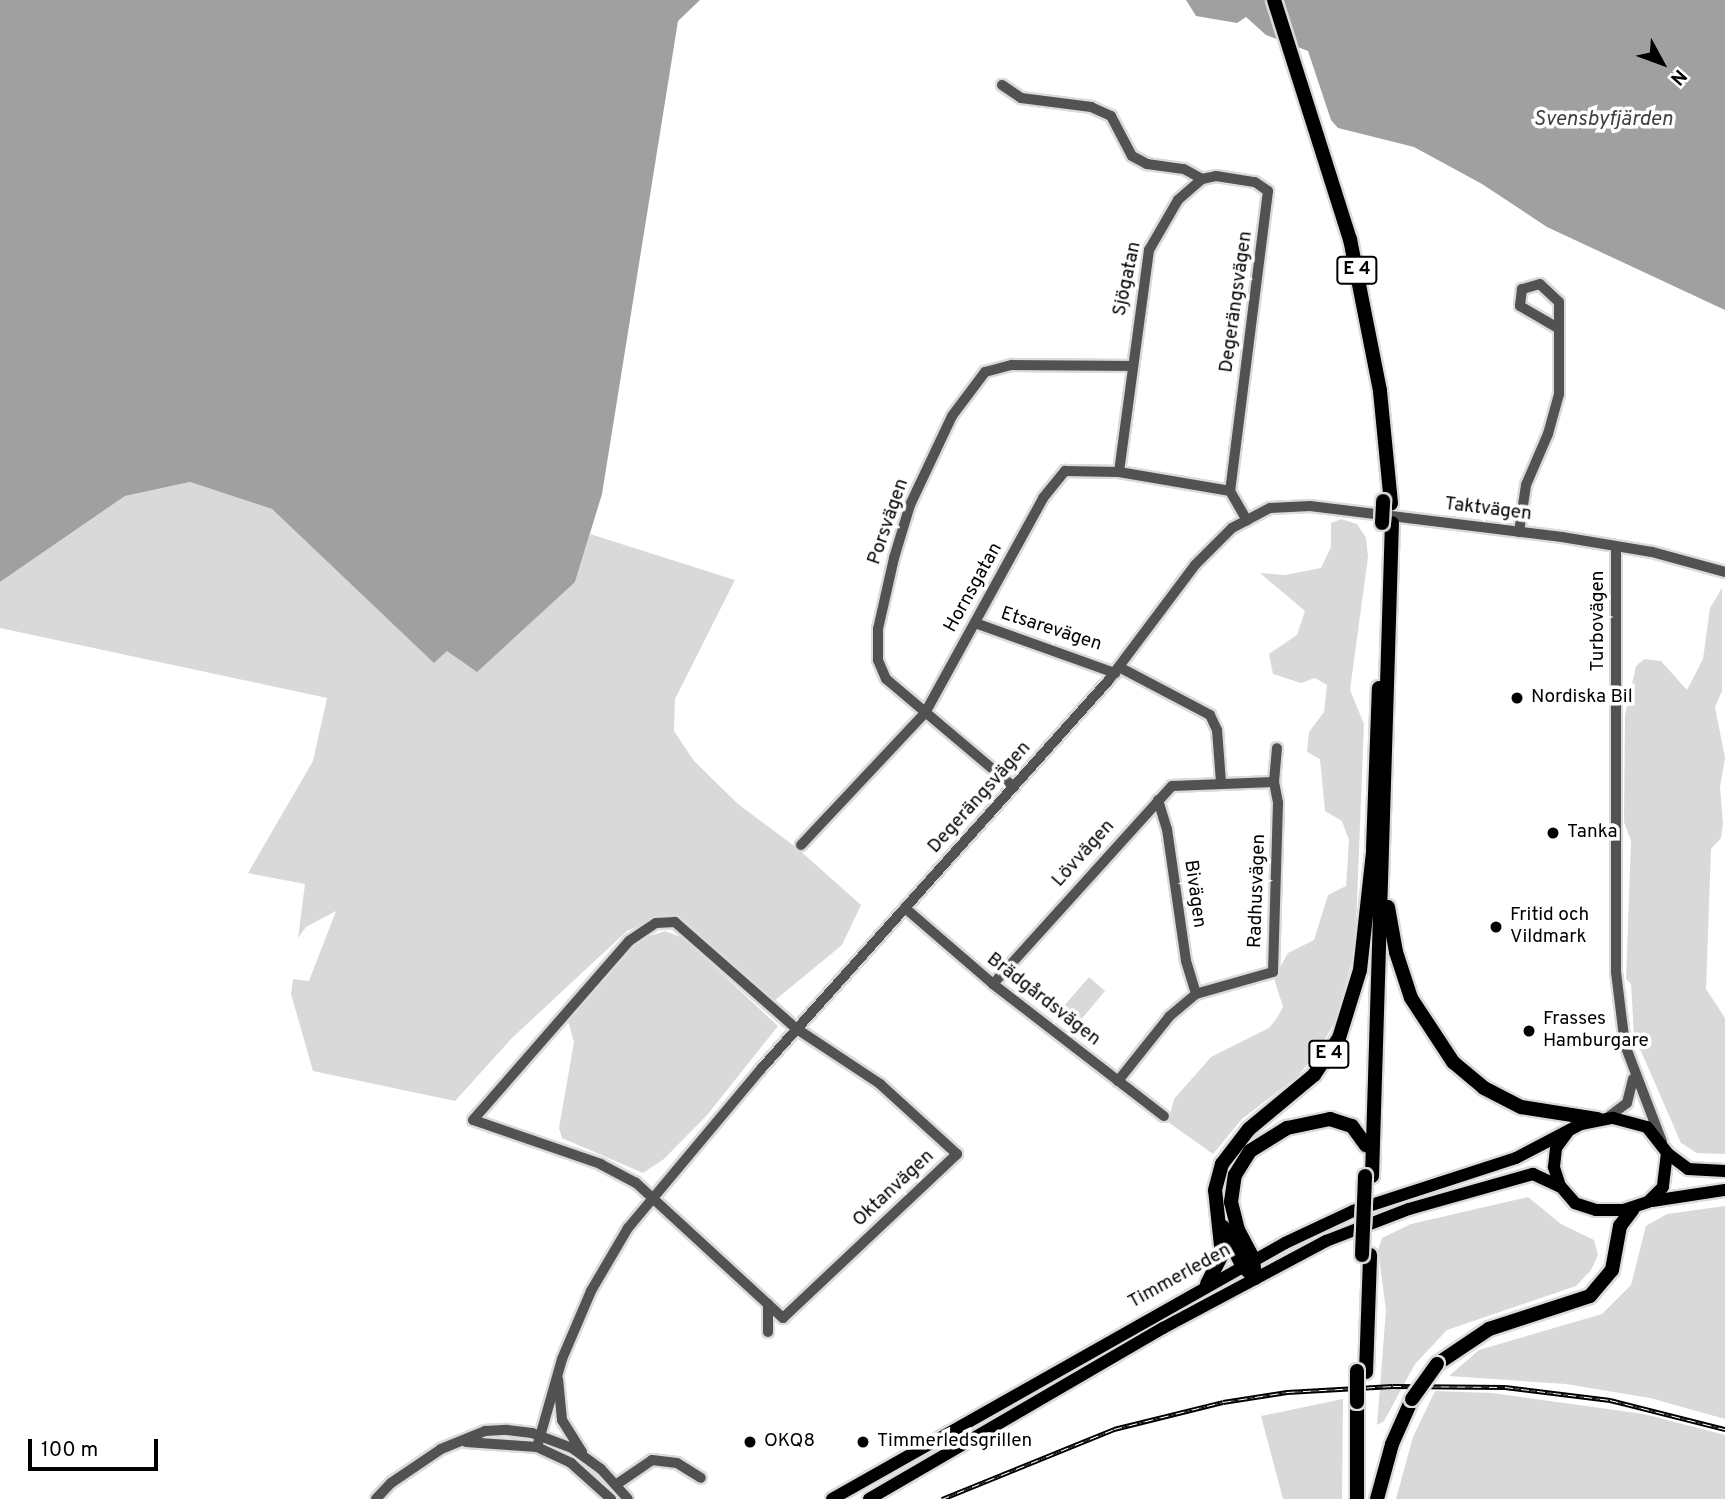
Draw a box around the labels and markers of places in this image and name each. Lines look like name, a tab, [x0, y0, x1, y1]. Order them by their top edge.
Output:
place label: Nordiska Bil	[1531, 687, 1633, 709]
marker: Nordiska Bil	[1509, 690, 1525, 706]
place label: Tanka	[1567, 822, 1617, 844]
marker: Tanka	[1545, 825, 1561, 841]
place label: Fritid och Vildmark	[1510, 905, 1589, 949]
marker: Fritid och Vildmark	[1488, 919, 1504, 935]
place label: Frasses Hamburgare	[1543, 1009, 1649, 1053]
marker: Frasses Hamburgare	[1521, 1023, 1537, 1039]
place label: OKQ8	[764, 1431, 815, 1453]
place label: Timmerledsgrillen	[877, 1431, 1032, 1453]
marker: OKQ8	[742, 1434, 758, 1450]
marker: Timmerledsgrillen	[855, 1434, 871, 1450]

